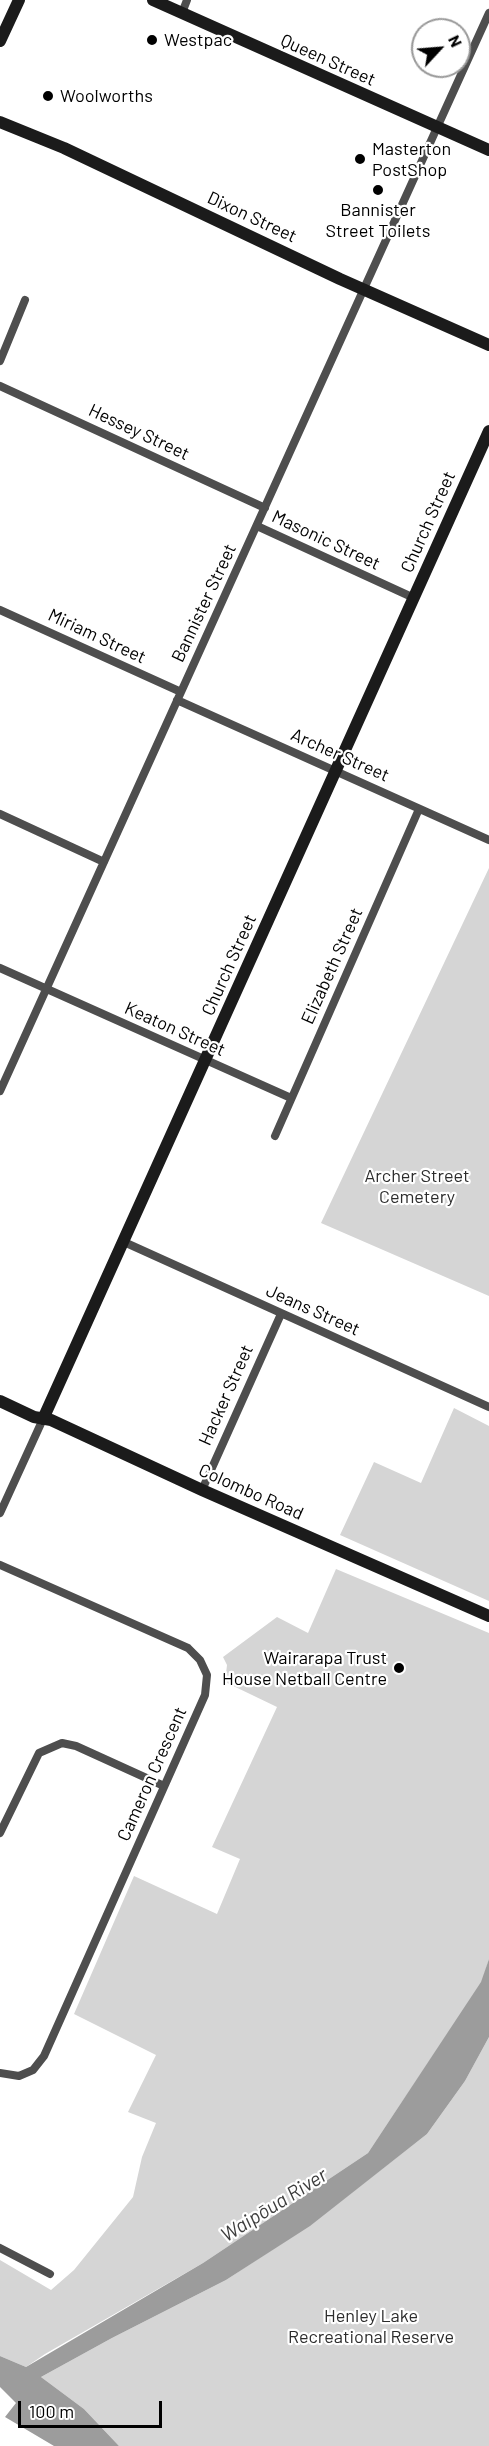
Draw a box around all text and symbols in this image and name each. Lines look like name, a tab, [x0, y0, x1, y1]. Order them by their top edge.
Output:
north arrow	[411, 18, 471, 78]
place label: Westpac	[164, 29, 232, 51]
street label: Queen Street	[277, 29, 379, 91]
text: N	[445, 32, 467, 50]
marker: Westpac	[145, 33, 159, 47]
place label: Woolworths	[60, 85, 153, 107]
marker: Woolworths	[41, 89, 55, 103]
place label: Masterton PostShop	[372, 138, 451, 180]
marker: Masterton PostShop	[353, 152, 367, 166]
marker: Bannister Street Toilets	[371, 183, 385, 197]
street label: Dixon Street	[204, 187, 300, 247]
place label: Bannister Street Toilets	[326, 199, 430, 242]
street label: Hessey Street	[85, 399, 193, 465]
street label: Church Street	[396, 468, 460, 576]
street label: Masonic Street	[268, 506, 384, 574]
street label: Bannister Street	[167, 540, 241, 666]
street label: Miriam Street	[45, 604, 149, 668]
street label: Archer Street	[288, 724, 392, 786]
street label: Elizabeth Street	[297, 905, 367, 1027]
street label: Church Street	[197, 911, 261, 1019]
street label: Keaton Street	[121, 997, 229, 1061]
park label: Archer Street Cemetery	[364, 1165, 470, 1208]
street label: Jeans Street	[263, 1280, 363, 1340]
street label: Hacker Street	[194, 1341, 258, 1449]
street label: Colombo Road	[195, 1459, 307, 1525]
place label: Wairarapa Trust House Netball Centre	[222, 1647, 387, 1690]
marker: Wairarapa Trust House Netball Centre	[392, 1661, 406, 1675]
street label: Cameron Crescent	[113, 1704, 191, 1844]
water label: Waipōua River	[216, 2163, 332, 2247]
park label: Henley Lake Recreational Reserve	[288, 2305, 454, 2348]
scale bar	[21, 2389, 165, 2427]
text: 100 m	[29, 2400, 74, 2422]

